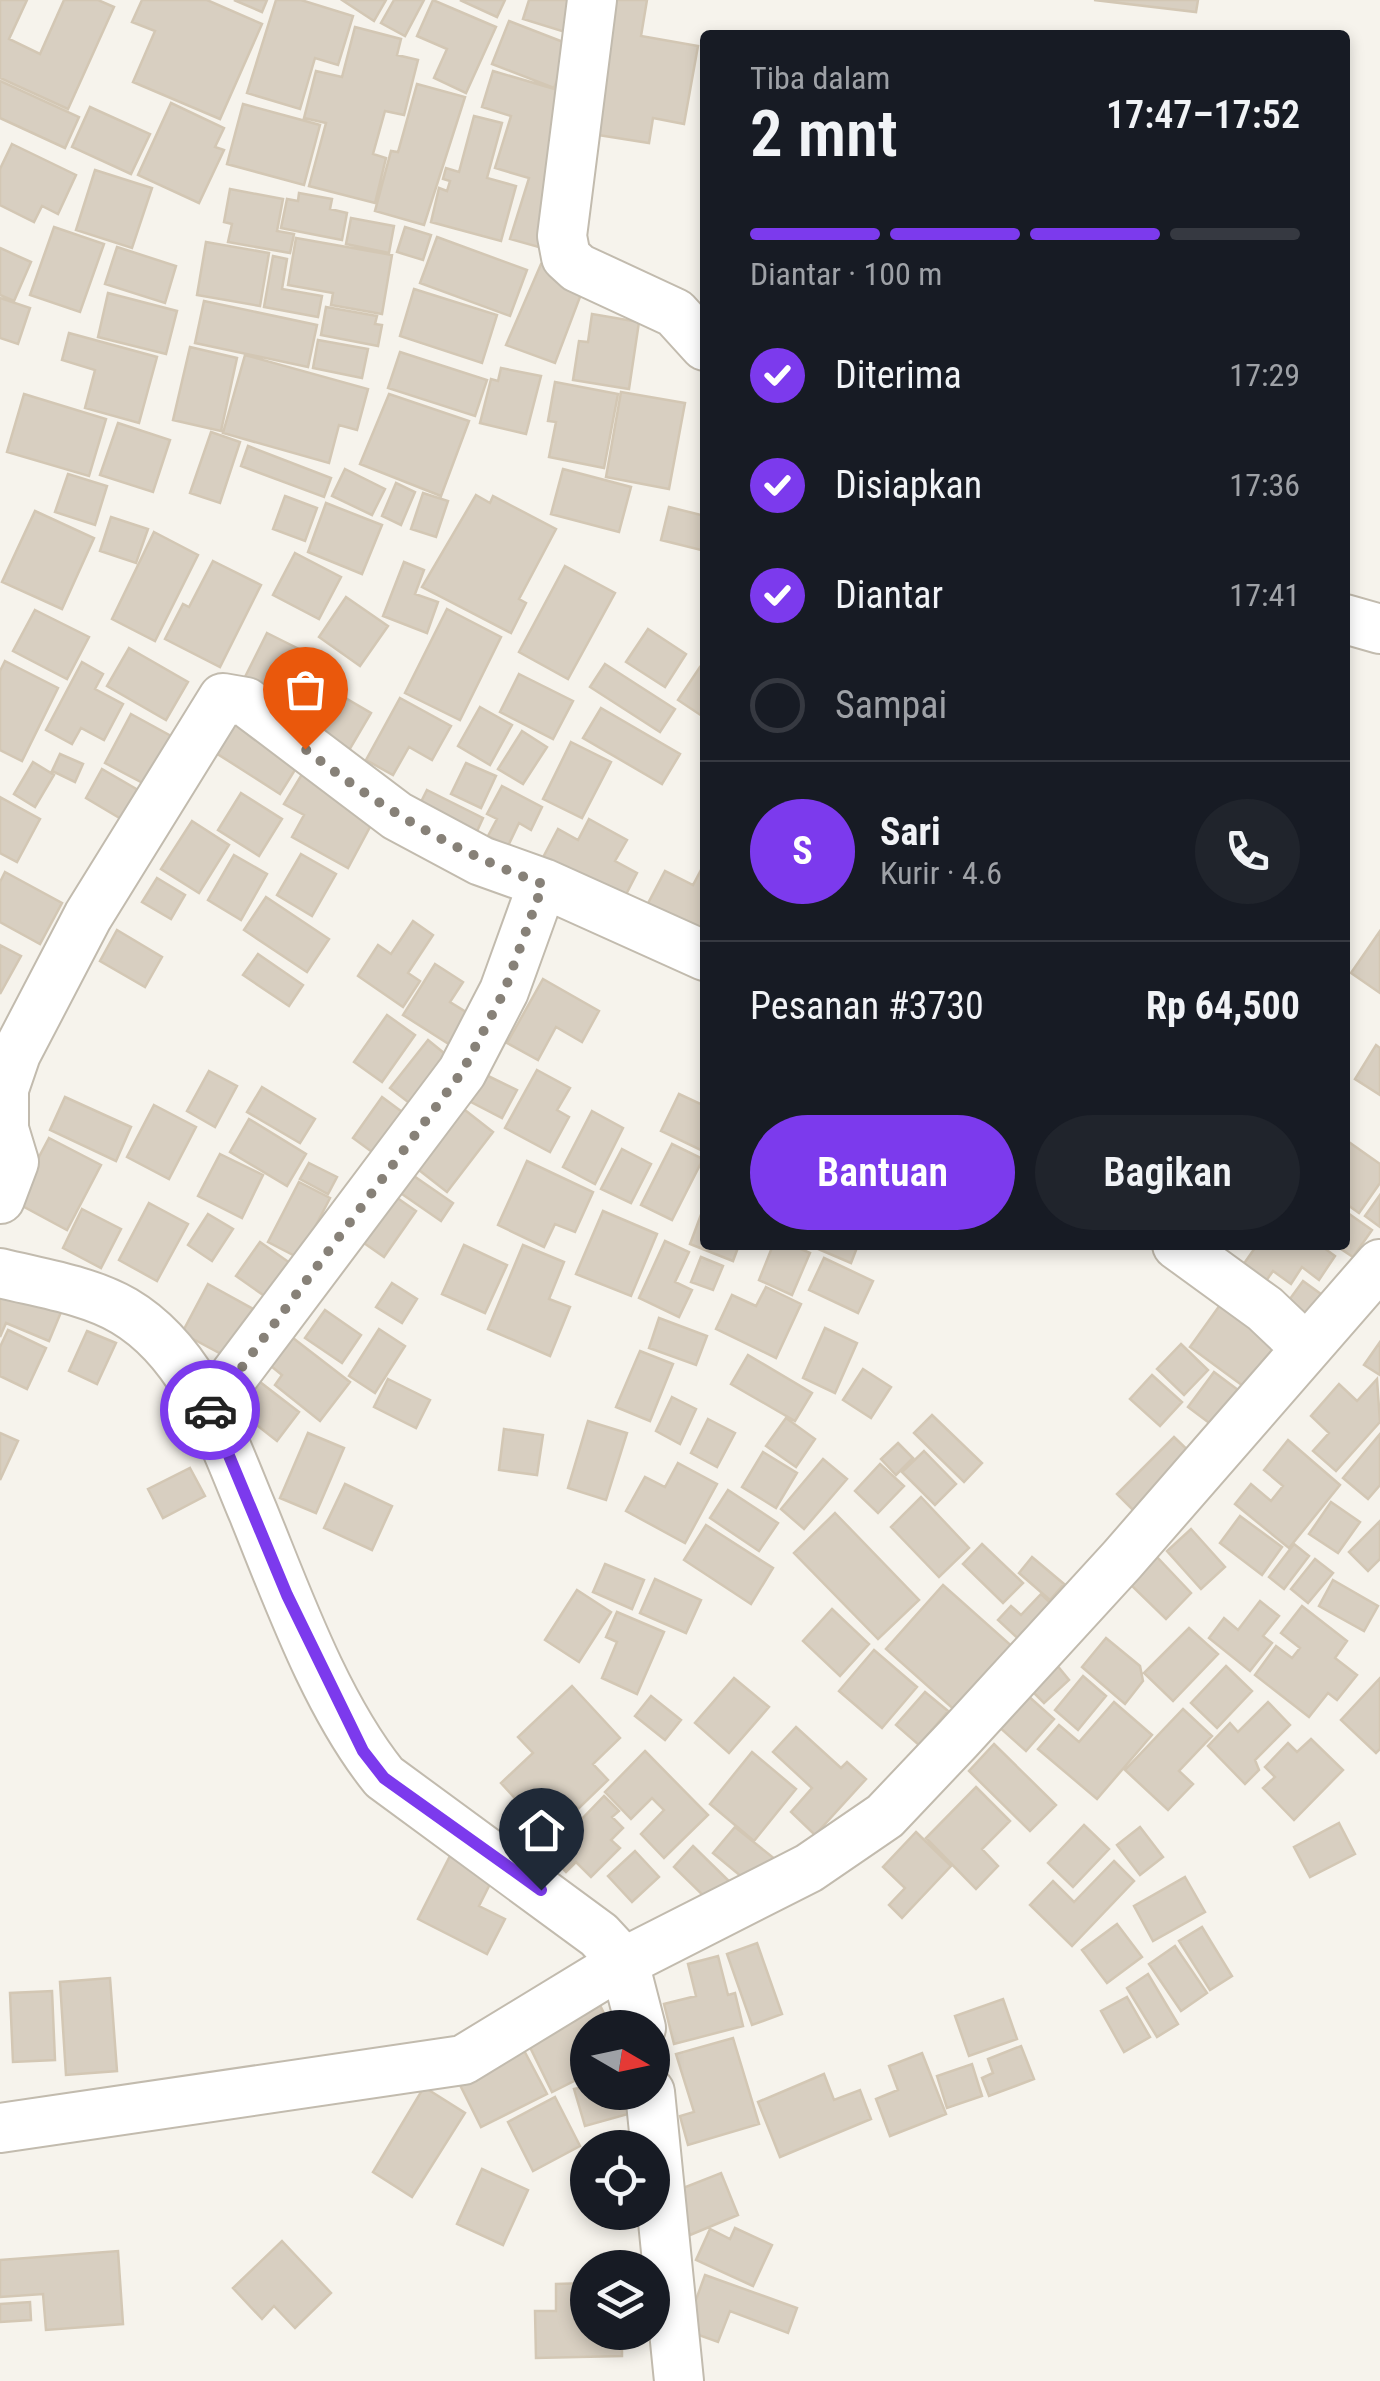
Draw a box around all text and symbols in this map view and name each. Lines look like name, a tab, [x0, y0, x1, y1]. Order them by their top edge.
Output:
text: Tiba dalam	[750, 59, 890, 97]
text: 17:47–17:52	[1106, 93, 1300, 137]
text: 2 mnt	[750, 96, 898, 172]
text: Diantar · 100 m	[750, 255, 942, 293]
icon: check	[750, 348, 805, 403]
text: Diterima	[835, 353, 962, 397]
text: 17:29	[1229, 356, 1300, 394]
icon: check	[750, 458, 805, 513]
text: Disiapkan	[835, 463, 982, 507]
text: 17:36	[1229, 466, 1300, 504]
icon: check	[750, 568, 805, 623]
text: Diantar	[835, 573, 943, 617]
text: 17:41	[1229, 576, 1300, 614]
pin	[263, 647, 348, 750]
icon: bag	[278, 662, 333, 717]
text: Sampai	[835, 683, 947, 727]
button: phone	[1195, 799, 1300, 904]
text: Sari	[880, 810, 941, 854]
text: S	[792, 829, 813, 873]
text: Kurir · 4.6	[880, 854, 1002, 892]
text: Pesanan #3730	[750, 984, 984, 1028]
text: Rp 64,500	[1146, 984, 1300, 1028]
button: Bantuan	[750, 1115, 1015, 1230]
button: Bagikan	[1035, 1115, 1300, 1230]
courier	[160, 1360, 260, 1460]
icon: car	[183, 1383, 238, 1438]
pin	[499, 1788, 584, 1891]
icon: home	[514, 1803, 569, 1858]
north arrow	[570, 2010, 670, 2110]
map controls	[570, 2010, 670, 2350]
button: locate	[570, 2130, 670, 2230]
button: layers	[570, 2250, 670, 2350]

